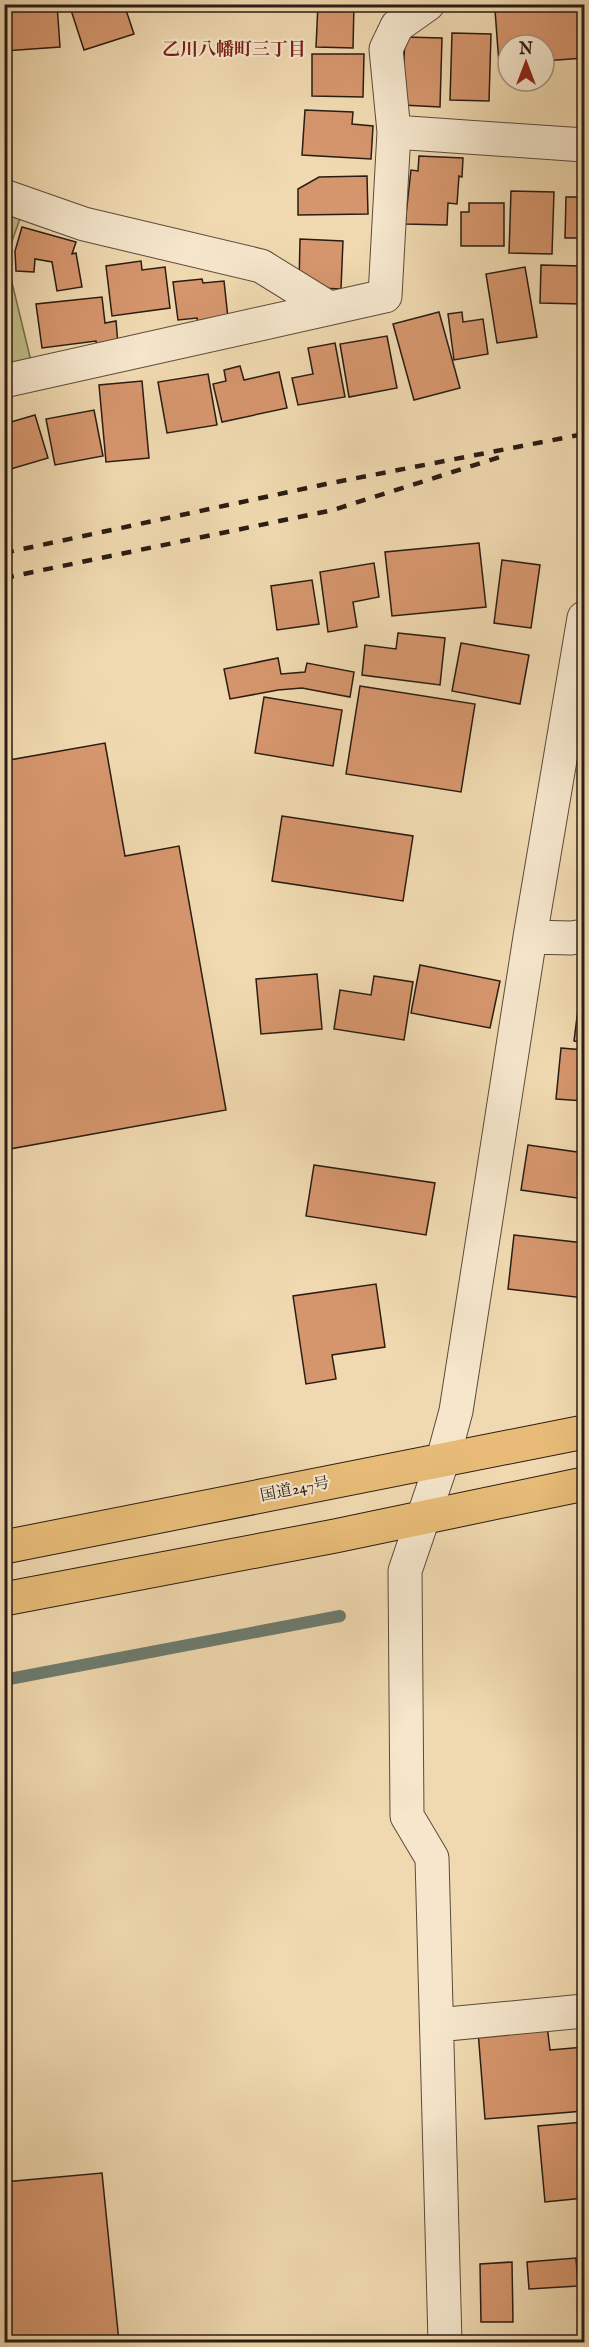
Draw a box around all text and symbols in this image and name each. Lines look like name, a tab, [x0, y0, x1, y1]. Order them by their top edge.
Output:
north arrow	[496, 33, 556, 93]
district label: 乙川八幡町三丁目	[162, 39, 306, 62]
text: N	[518, 40, 533, 60]
street label: 国道247号	[259, 1473, 331, 1507]

